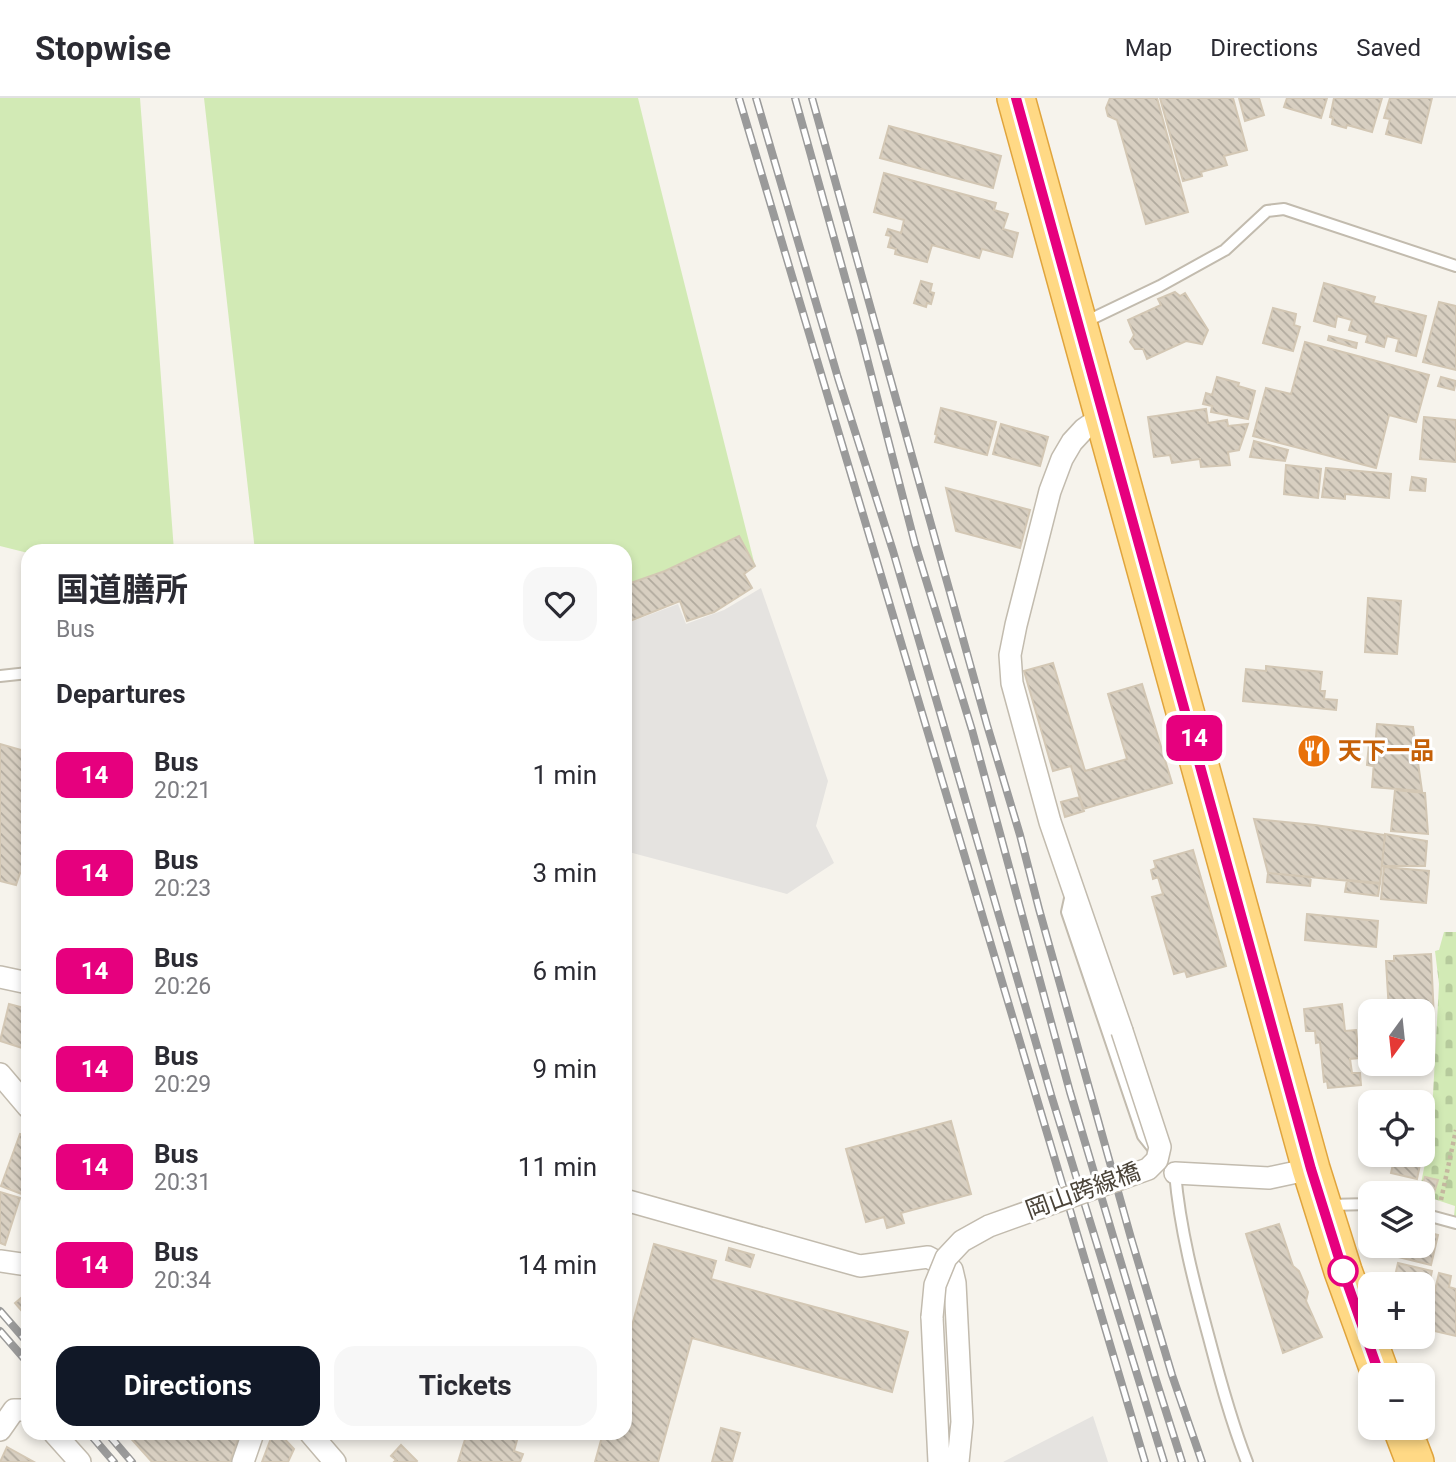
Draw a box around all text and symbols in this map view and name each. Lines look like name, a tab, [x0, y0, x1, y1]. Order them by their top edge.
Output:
text: Stopwise	[35, 29, 171, 68]
text: Map	[1125, 34, 1172, 62]
text: Directions	[1210, 34, 1318, 62]
text: Saved	[1356, 34, 1421, 62]
button: heart	[523, 567, 597, 641]
text: 国道膳所	[56, 570, 188, 609]
text: Bus	[56, 616, 95, 643]
text: Departures	[56, 679, 186, 709]
line badge: 14	[1162, 715, 1226, 761]
text: 14	[1180, 724, 1208, 752]
restaurant icon: 天下一品	[1295, 732, 1333, 770]
place label: 天下一品	[1338, 737, 1434, 765]
text: Bus	[154, 747, 199, 777]
text: 1 min	[532, 760, 597, 790]
text: 14	[81, 761, 108, 789]
text: 20:21	[154, 777, 211, 804]
text: Bus	[154, 845, 199, 875]
text: 3 min	[532, 858, 597, 888]
text: 14	[81, 859, 108, 887]
text: 20:23	[154, 875, 211, 902]
text: Bus	[154, 943, 199, 973]
text: 6 min	[532, 956, 597, 986]
text: 14	[81, 957, 108, 985]
text: 20:26	[154, 973, 211, 1000]
north arrow	[1358, 999, 1435, 1076]
map controls	[1358, 999, 1435, 1440]
text: Bus	[154, 1041, 199, 1071]
text: 9 min	[532, 1054, 597, 1084]
text: 14	[81, 1055, 108, 1083]
text: 20:29	[154, 1071, 211, 1098]
button: locate	[1358, 1090, 1435, 1167]
text: Bus	[154, 1139, 199, 1169]
text: 11 min	[518, 1152, 597, 1182]
text: 14	[81, 1153, 108, 1181]
street label: 岡山跨線橋	[1022, 1157, 1144, 1225]
text: 20:31	[154, 1169, 211, 1196]
button: layers	[1358, 1181, 1435, 1258]
text: Bus	[154, 1237, 199, 1267]
text: 14 min	[518, 1250, 597, 1280]
text: 14	[81, 1251, 108, 1279]
unlabelled marker	[1328, 1256, 1358, 1286]
text: 20:34	[154, 1267, 211, 1294]
button: +	[1358, 1272, 1435, 1349]
button: Directions	[56, 1346, 320, 1426]
button: Tickets	[334, 1346, 597, 1426]
button: −	[1358, 1363, 1435, 1440]

